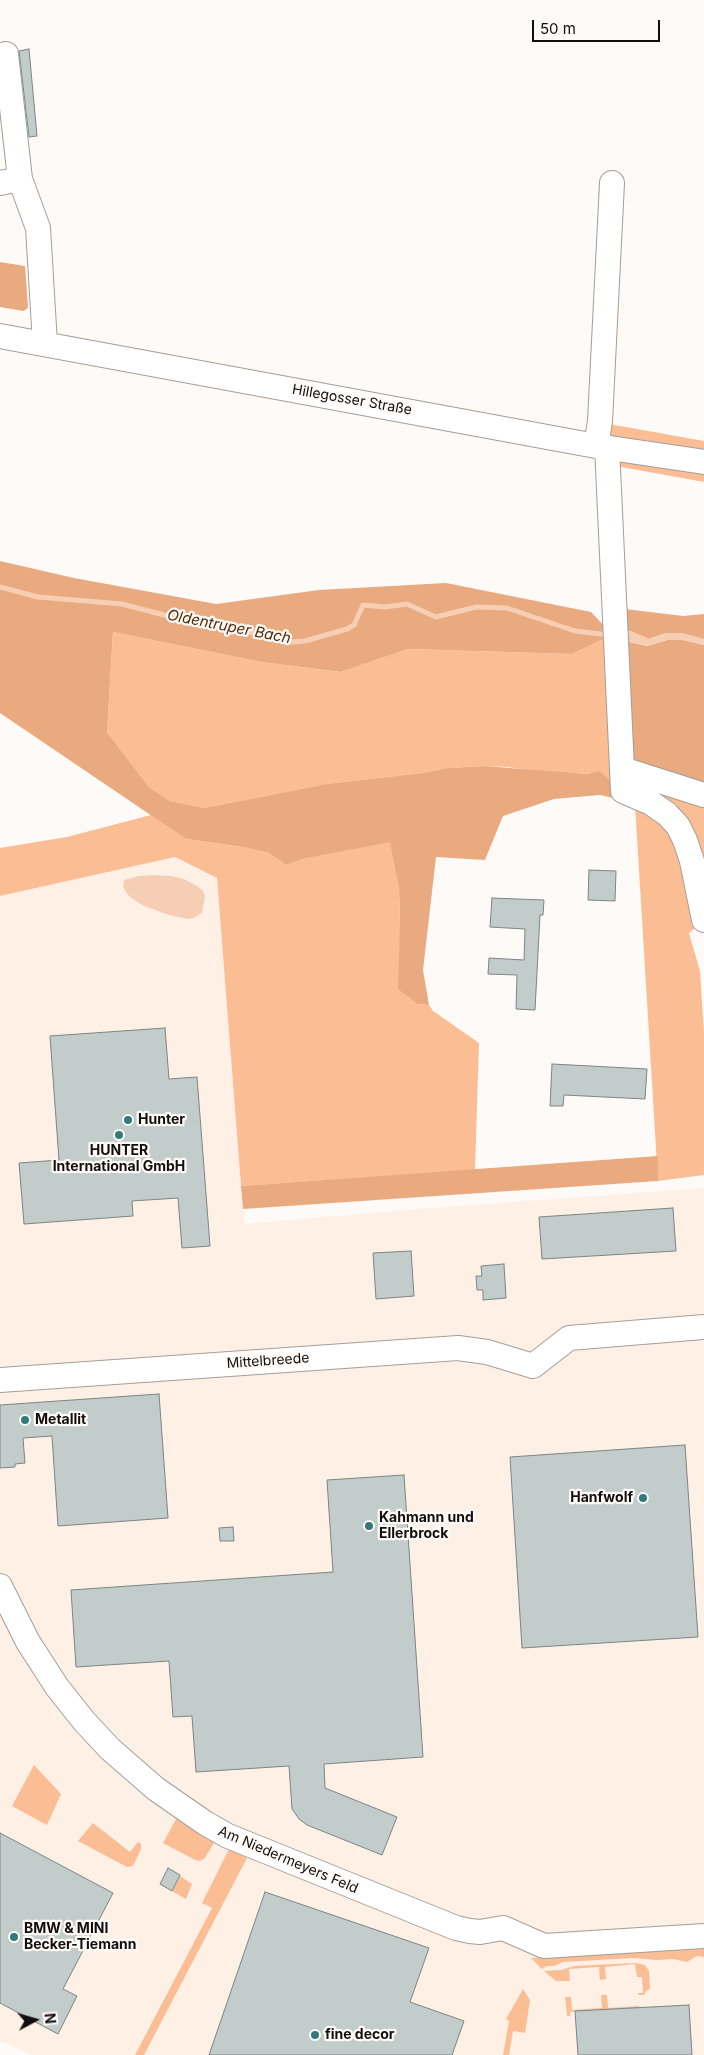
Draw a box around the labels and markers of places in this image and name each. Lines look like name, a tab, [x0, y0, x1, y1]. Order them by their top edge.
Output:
place label: Hunter	[138, 1112, 185, 1128]
marker: Hunter	[122, 1114, 134, 1126]
marker: HUNTER International GmbH	[113, 1129, 125, 1141]
place label: HUNTER International GmbH	[53, 1143, 185, 1176]
place label: Metallit	[35, 1412, 86, 1428]
marker: Metallit	[19, 1414, 31, 1426]
place label: Hanfwolf	[570, 1490, 633, 1506]
marker: Hanfwolf	[637, 1492, 649, 1504]
place label: Kahmann und Ellerbrock	[379, 1510, 474, 1542]
marker: Kahmann und Ellerbrock	[363, 1520, 375, 1532]
place label: BMW & MINI Becker-Tiemann	[24, 1921, 136, 1954]
marker: BMW & MINI Becker-Tiemann	[8, 1931, 20, 1943]
place label: fine decor	[325, 2027, 395, 2043]
marker: fine decor	[309, 2029, 321, 2041]

